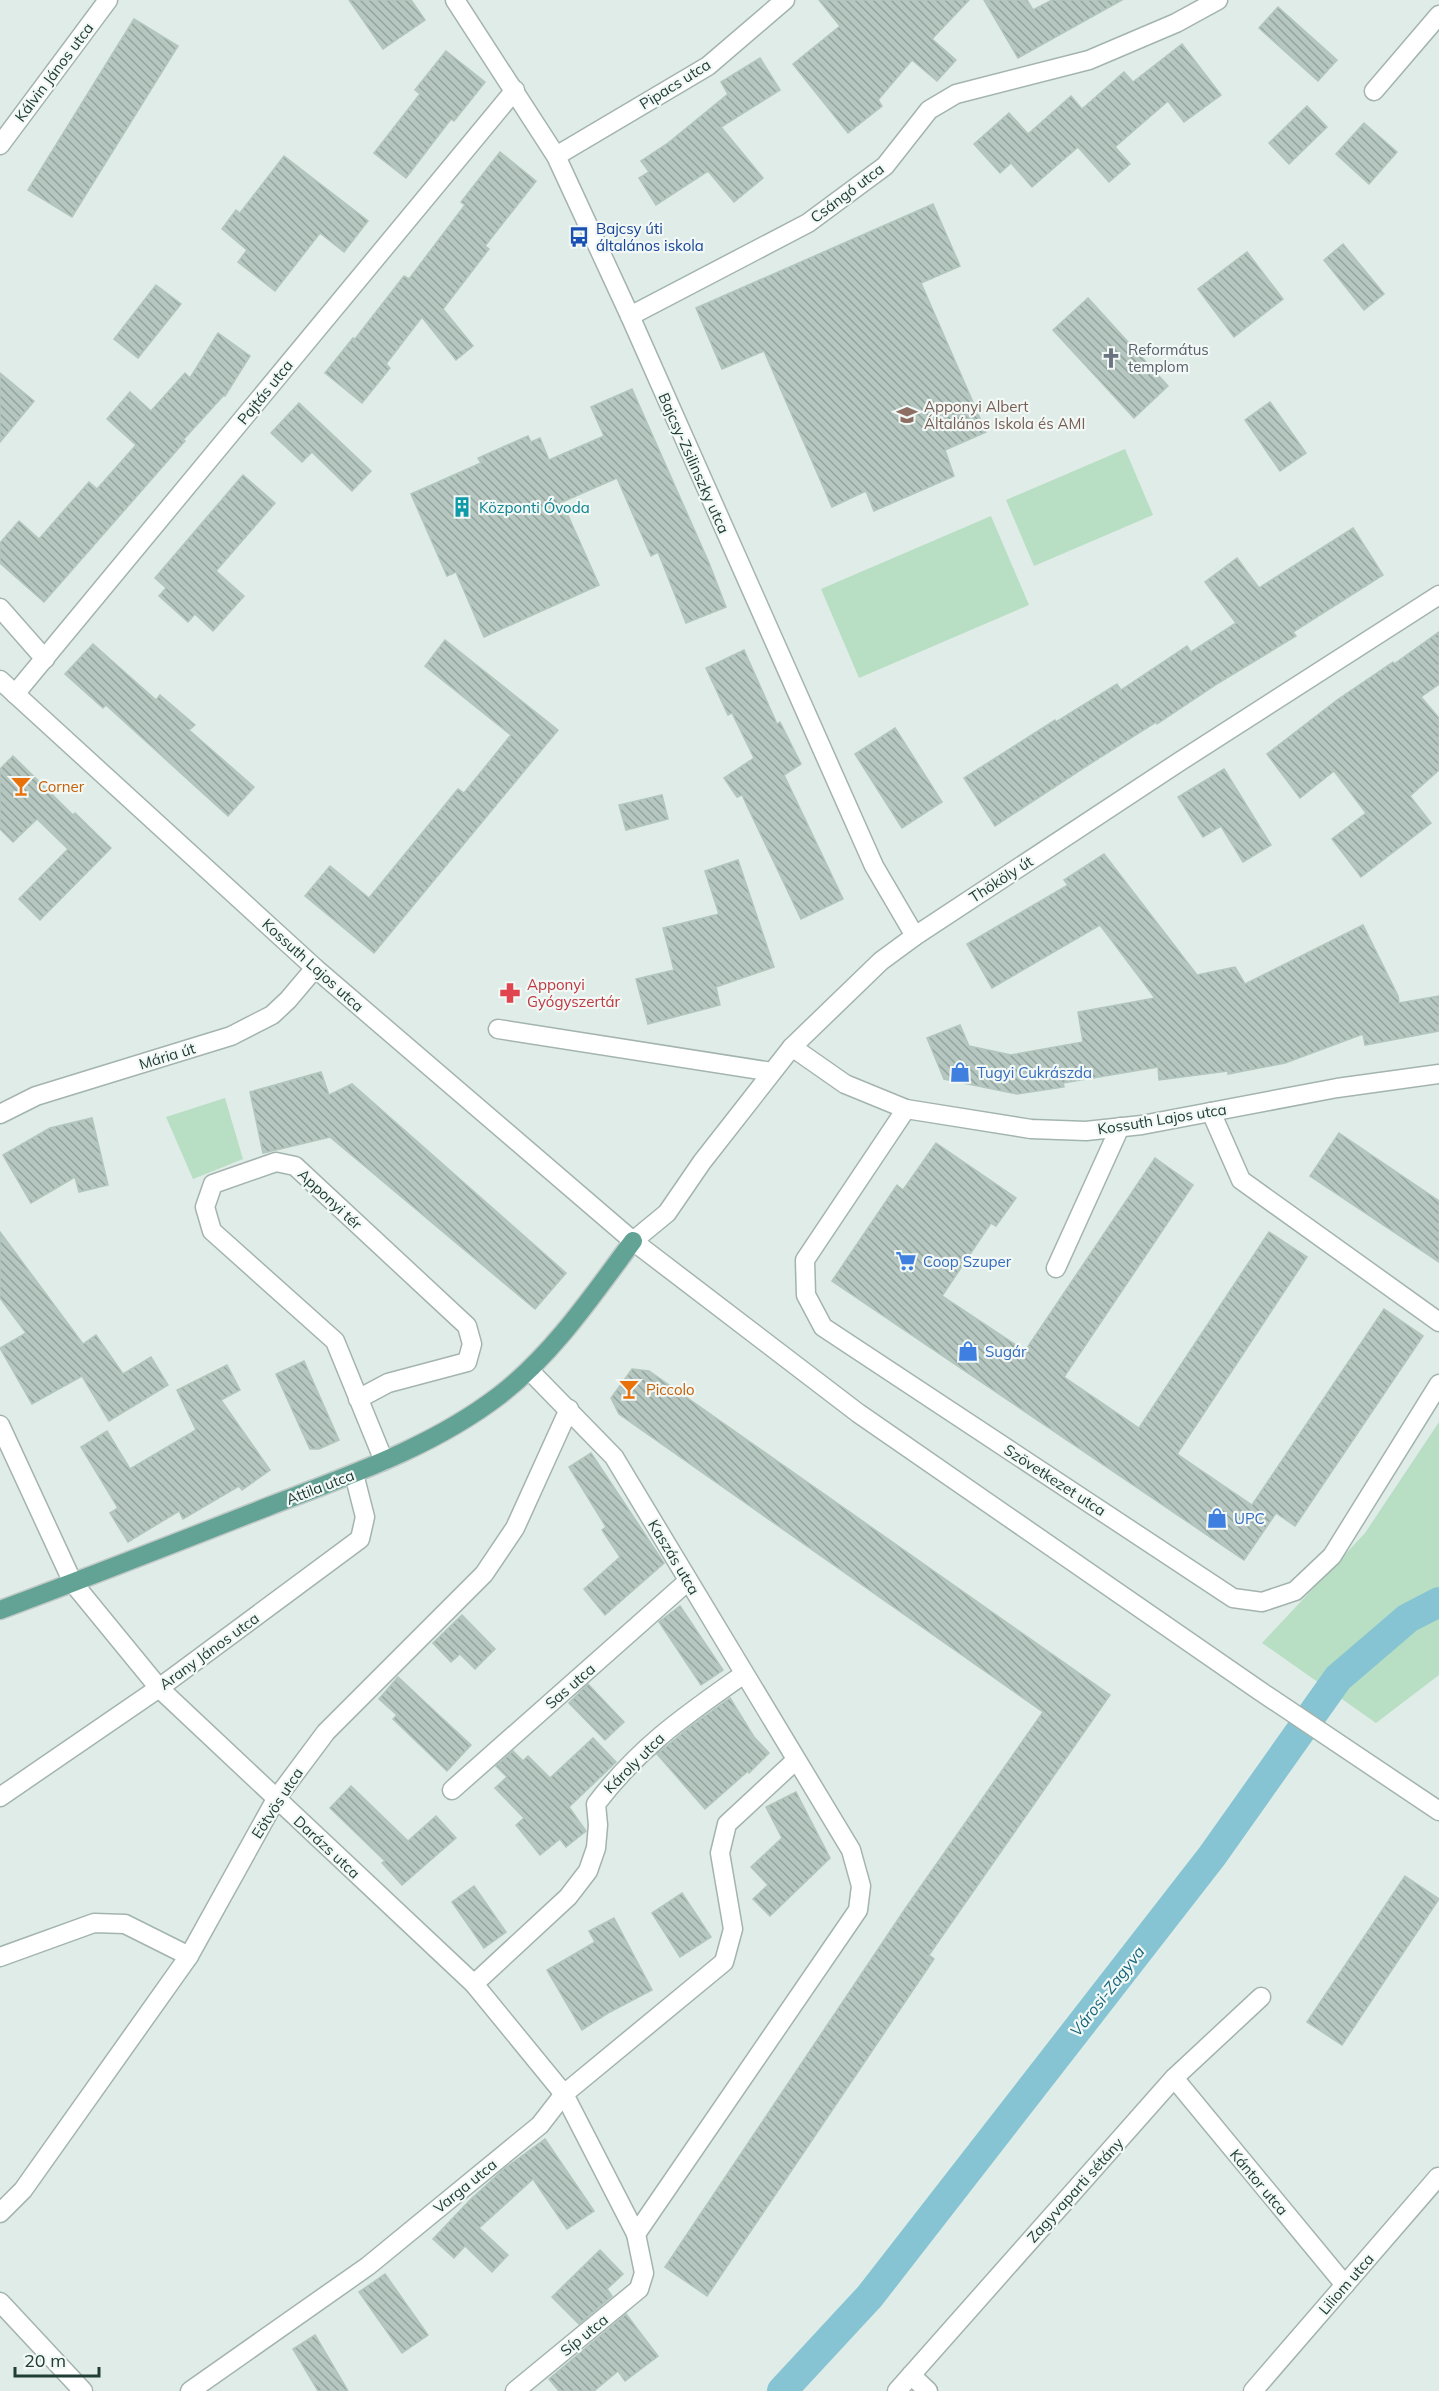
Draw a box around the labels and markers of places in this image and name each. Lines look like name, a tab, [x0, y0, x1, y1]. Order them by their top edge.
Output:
place label: Bajcsy úti általános iskola	[596, 219, 704, 255]
bus stop icon: Bajcsy úti általános iskola	[567, 225, 591, 249]
place label: Református templom	[1128, 340, 1209, 376]
church icon: Református templom	[1099, 346, 1123, 370]
place label: Apponyi Albert Általános Iskola és AMI	[924, 397, 1085, 433]
school or university icon: Apponyi Albert Általános Iskola és AMI	[895, 403, 919, 427]
building icon: Központi Óvoda	[450, 495, 474, 519]
place label: Központi Óvoda	[479, 498, 590, 517]
bar icon: Corner	[9, 774, 33, 798]
place label: Corner	[38, 777, 85, 796]
place label: Apponyi Gyógyszertár	[527, 975, 620, 1011]
pharmacy icon: Apponyi Gyógyszertár	[498, 981, 522, 1005]
shop icon: Tugyi Cukrászda	[948, 1060, 972, 1084]
place label: Tugyi Cukrászda	[977, 1063, 1092, 1082]
supermarket icon: Coop Szuper	[894, 1249, 918, 1273]
place label: Coop Szuper	[923, 1252, 1012, 1271]
shop icon: Sugár	[956, 1339, 980, 1363]
place label: Sugár	[985, 1342, 1027, 1361]
bar icon: Piccolo	[617, 1377, 641, 1401]
place label: Piccolo	[646, 1380, 695, 1399]
shop icon: UPC	[1205, 1506, 1229, 1530]
place label: UPC	[1234, 1509, 1265, 1528]

